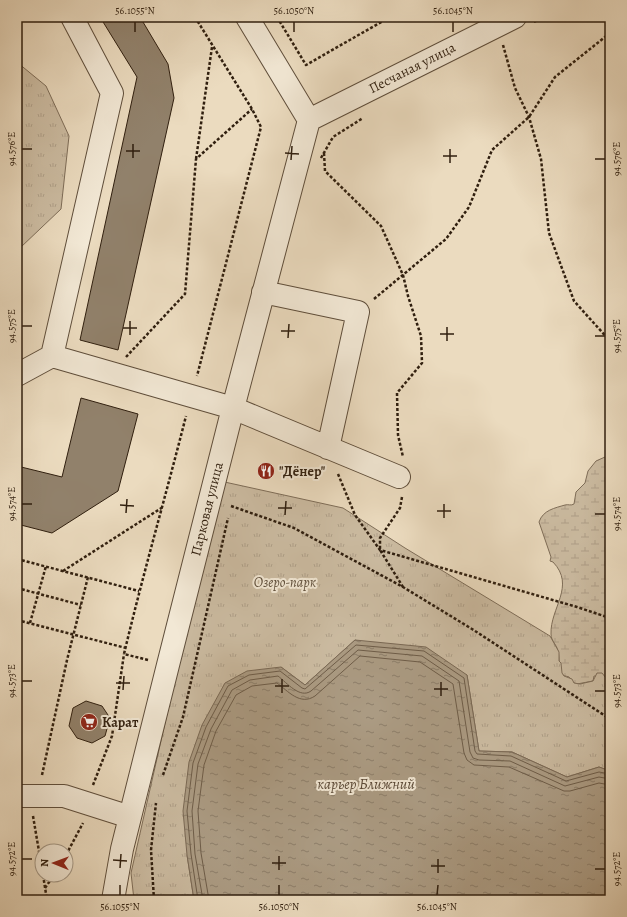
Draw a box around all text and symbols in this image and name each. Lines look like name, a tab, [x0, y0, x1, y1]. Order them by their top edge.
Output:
text: 56.1055°N	[115, 4, 155, 17]
text: 56.1050°N	[274, 4, 314, 17]
text: 56.1045°N	[433, 4, 473, 17]
street label: Песчаная улица	[365, 38, 459, 98]
text: 94.576°E	[5, 132, 18, 166]
text: 94.576°E	[610, 142, 623, 176]
text: 94.575°E	[5, 309, 18, 343]
text: 94.575°E	[610, 319, 623, 353]
street label: Парковая улица	[186, 460, 228, 558]
restaurant icon: "Дёнер"	[256, 461, 276, 481]
place label: "Дёнер"	[279, 462, 326, 481]
text: 94.574°E	[5, 487, 18, 521]
text: 94.574°E	[610, 497, 623, 531]
park label: Озеро-парк	[254, 573, 316, 592]
text: 94.573°E	[5, 664, 18, 698]
text: 94.573°E	[610, 674, 623, 708]
supermarket icon: Карат	[79, 712, 99, 732]
place label: Карат	[102, 713, 139, 732]
water label: карьер Ближний	[317, 774, 415, 794]
text: 94.572°E	[5, 842, 18, 876]
north arrow	[34, 843, 74, 883]
text: 94.572°E	[610, 852, 623, 886]
text: N	[37, 859, 52, 867]
text: 56.1055°N	[100, 900, 140, 913]
text: 56.1050°N	[259, 900, 299, 913]
text: 56.1045°N	[417, 900, 457, 913]

